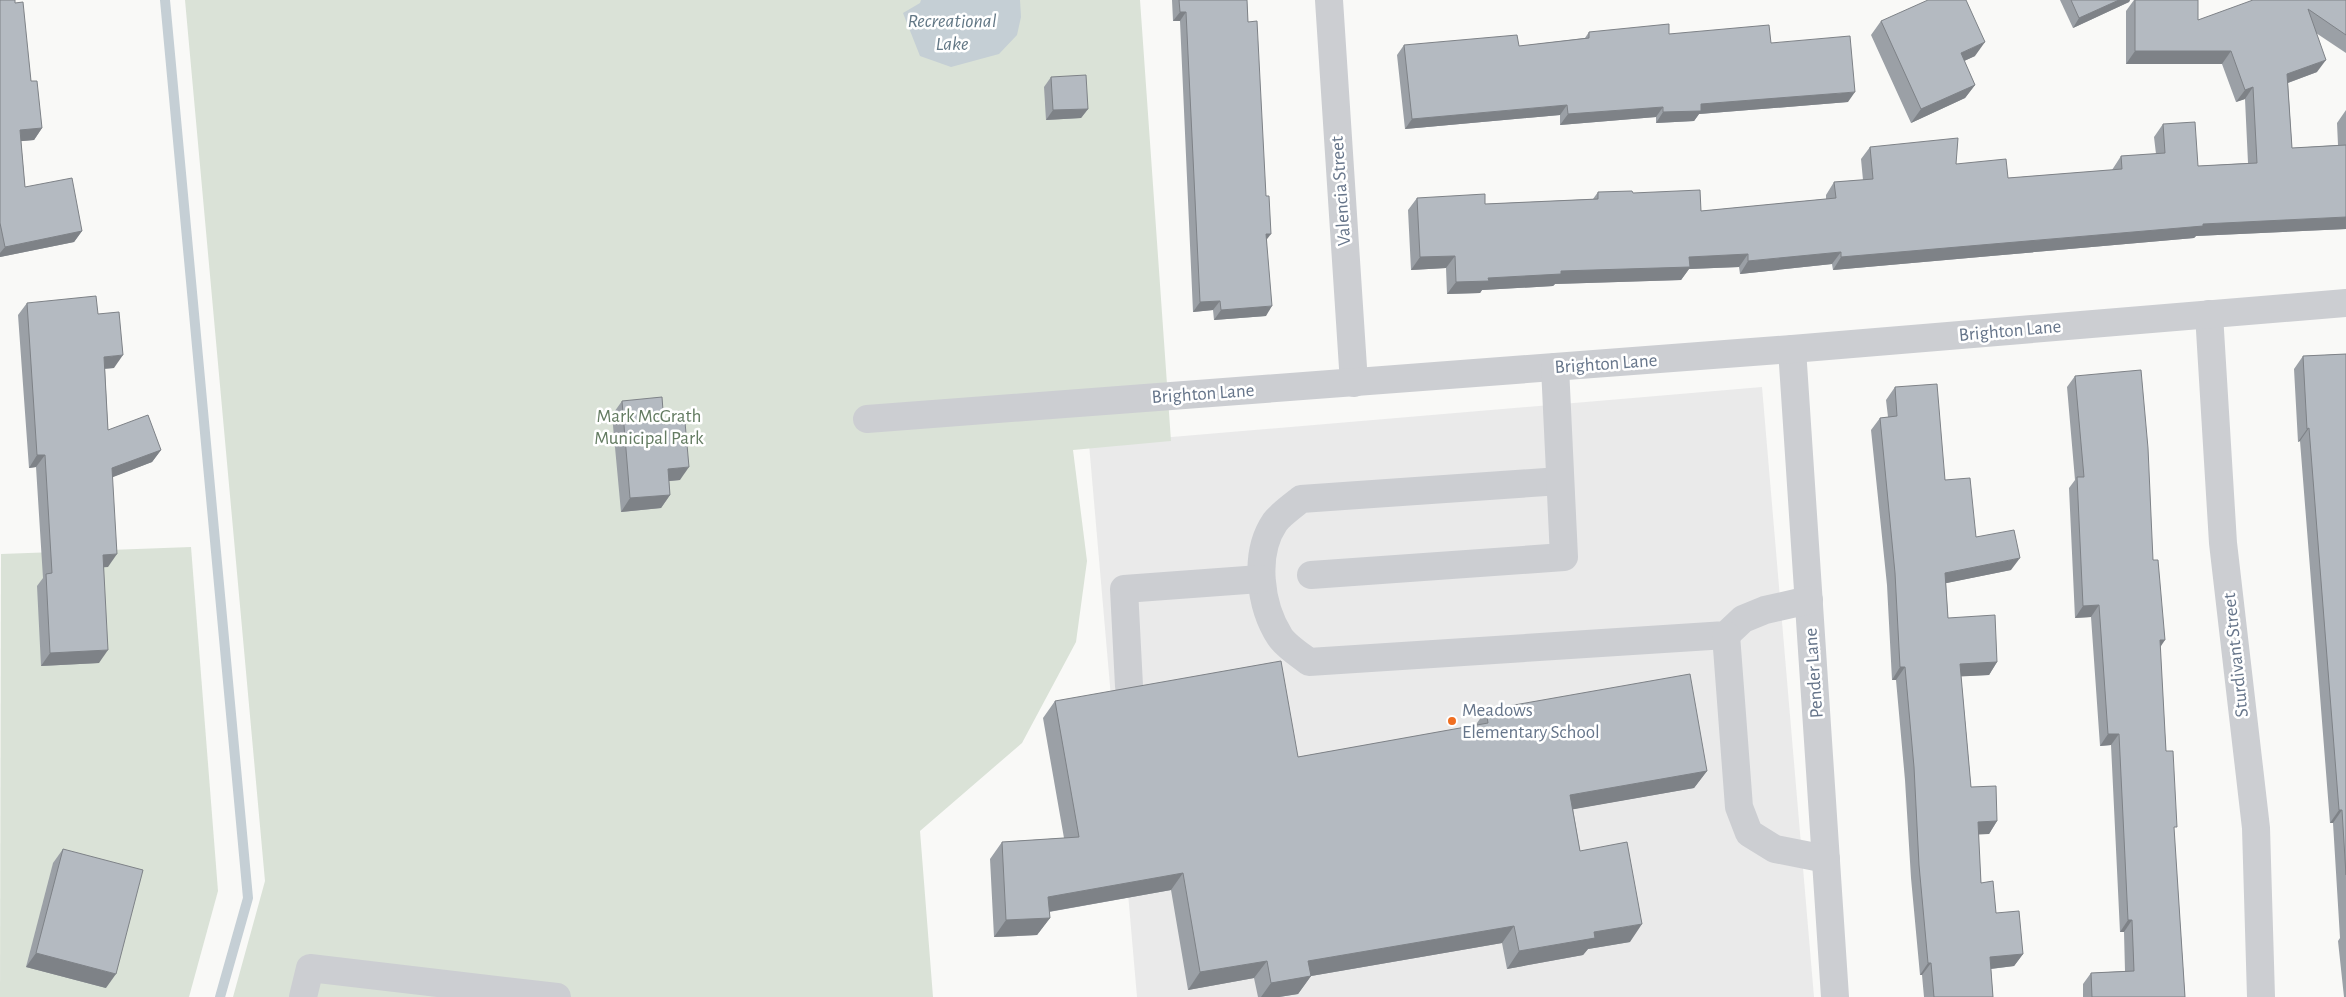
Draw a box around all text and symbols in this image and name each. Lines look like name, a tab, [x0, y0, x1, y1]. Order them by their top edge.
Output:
water label: Recreational Lake	[907, 11, 997, 54]
street label: Valencia Street	[1328, 135, 1354, 247]
street label: Brighton Lane	[1958, 317, 2062, 345]
street label: Brighton Lane	[1554, 351, 1658, 377]
street label: Brighton Lane	[1151, 381, 1255, 407]
park label: Mark McGrath Municipal Park	[594, 407, 704, 448]
street label: Sturdivant Street	[2220, 592, 2252, 718]
street label: Pender Lane	[1801, 627, 1827, 719]
place label: Meadows Elementary School	[1462, 701, 1600, 742]
marker: Meadows Elementary School	[1446, 715, 1458, 727]

